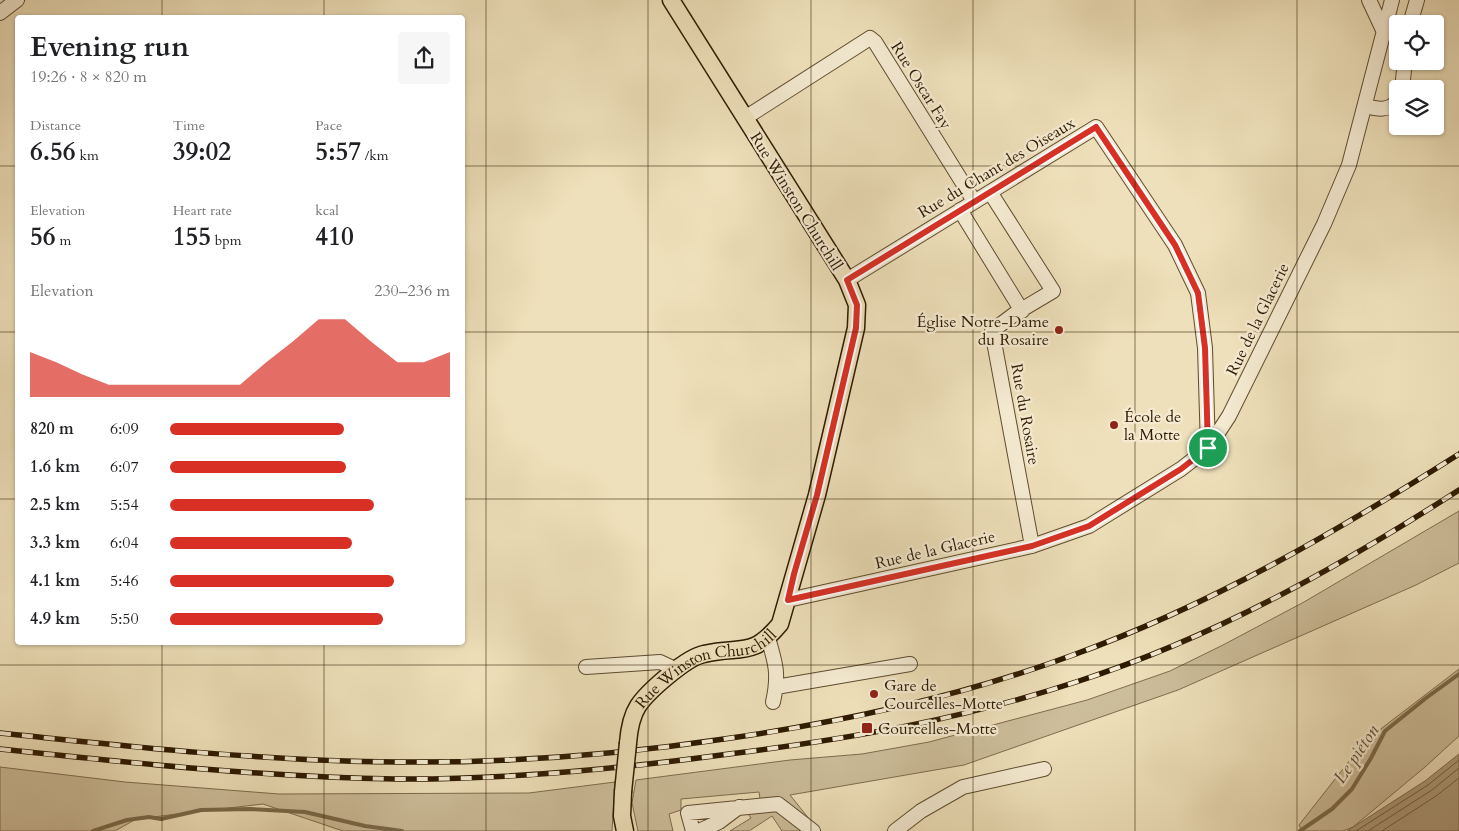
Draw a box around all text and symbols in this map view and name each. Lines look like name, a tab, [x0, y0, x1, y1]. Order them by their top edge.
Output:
map controls	[1389, 15, 1444, 135]
button: locate	[1389, 15, 1444, 70]
text: Evening run	[30, 28, 189, 66]
button: share	[398, 32, 450, 84]
street label: Rue Oscar Fay	[885, 38, 957, 134]
text: 19:26 · 8 × 820 m	[30, 66, 147, 88]
button: layers	[1389, 80, 1444, 135]
street label: Rue du Chant des Oiseaux	[914, 112, 1079, 223]
text: Distance	[30, 116, 81, 135]
text: Time	[173, 116, 205, 135]
text: Pace	[315, 116, 342, 135]
street label: Rue Winston Churchill	[745, 128, 848, 275]
text: 6.56	[30, 135, 76, 169]
text: 39:02	[173, 135, 231, 169]
text: 5:57	[315, 135, 361, 169]
text: km	[76, 146, 99, 165]
text: /km	[361, 146, 389, 165]
text: Elevation	[30, 201, 86, 220]
text: Heart rate	[173, 201, 232, 220]
text: kcal	[315, 201, 339, 220]
text: 56	[30, 220, 56, 254]
text: 155	[173, 220, 211, 254]
text: 410	[315, 220, 354, 254]
text: m	[56, 231, 71, 250]
text: bpm	[211, 231, 242, 250]
street label: Rue de la Glacerie	[1221, 260, 1295, 379]
text: Elevation	[30, 280, 94, 302]
text: 230–236 m	[374, 280, 450, 302]
place label: Église Notre-Dame du Rosaire	[916, 311, 1049, 351]
marker: Église Notre-Dame du Rosaire	[1053, 324, 1065, 336]
street label: Rue du Rosaire	[1005, 362, 1045, 467]
place label: École de la Motte	[1124, 406, 1181, 446]
text: 820 m	[30, 418, 74, 440]
text: 6:09	[110, 418, 139, 440]
marker: École de la Motte	[1108, 419, 1120, 431]
pin	[1187, 427, 1229, 469]
icon: arrive	[1194, 434, 1222, 462]
text: 1.6 km	[30, 456, 80, 478]
text: 6:07	[110, 456, 139, 478]
text: 2.5 km	[30, 494, 80, 516]
text: 5:54	[110, 494, 139, 516]
street label: Rue de la Glacerie	[873, 525, 997, 574]
text: 3.3 km	[30, 532, 80, 554]
text: 6:04	[110, 532, 139, 554]
text: 4.1 km	[30, 570, 80, 592]
text: 5:46	[110, 570, 139, 592]
text: 4.9 km	[30, 608, 80, 630]
text: 5:50	[110, 608, 139, 630]
street label: Rue Winston Churchill	[630, 625, 782, 713]
place label: Gare de Courcelles-Motte	[884, 675, 1003, 715]
marker: Gare de Courcelles-Motte	[868, 688, 880, 700]
place label: Courcelles-Motte	[878, 718, 997, 740]
water label: Le piéton	[1328, 720, 1385, 789]
marker: Courcelles-Motte	[860, 721, 874, 735]

